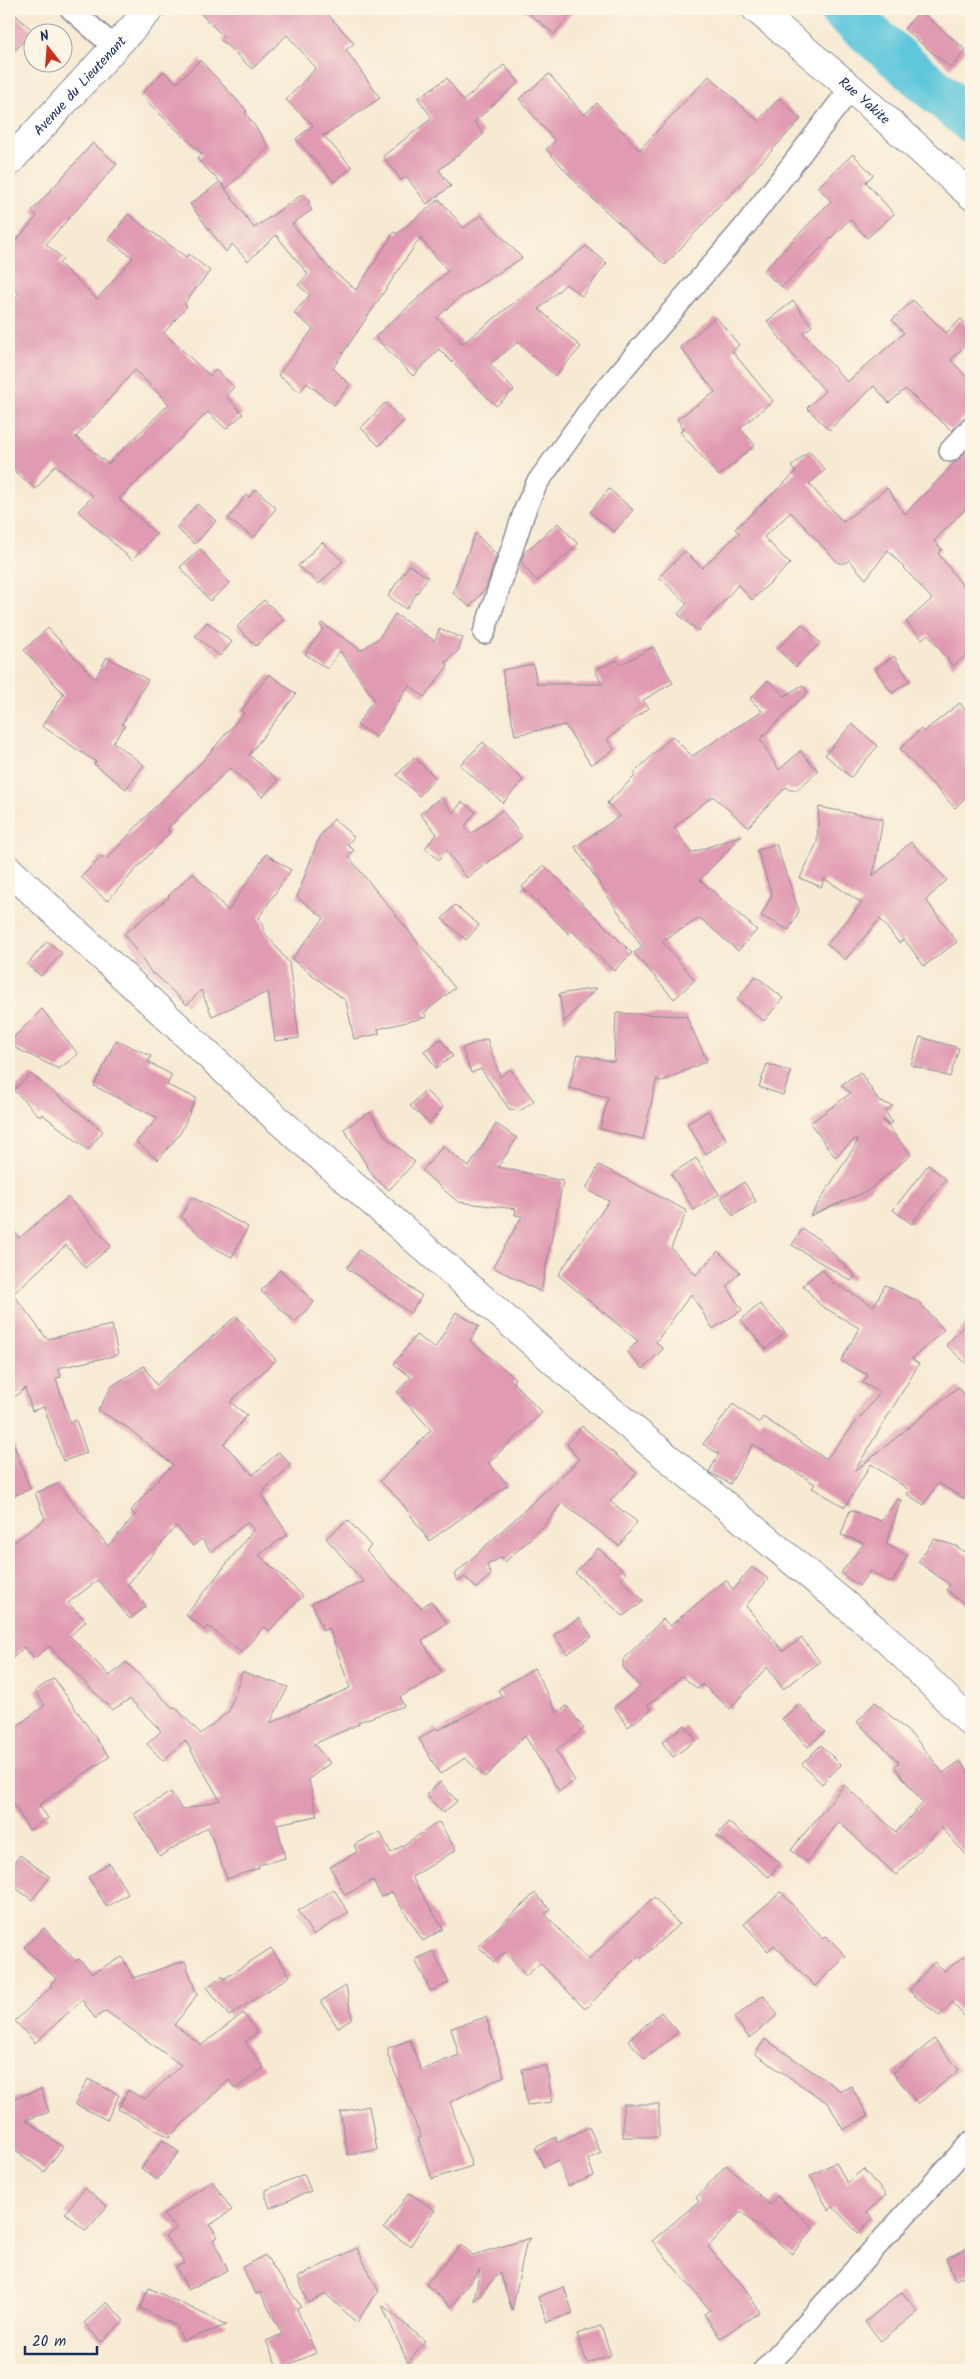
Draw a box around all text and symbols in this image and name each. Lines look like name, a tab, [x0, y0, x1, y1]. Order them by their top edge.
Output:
north arrow	[22, 22, 72, 72]
text: N	[37, 25, 52, 48]
street label: Avenue du Lieutenant	[28, 31, 132, 141]
street label: Rue Yakite	[833, 72, 896, 131]
scale bar	[25, 2324, 98, 2356]
text: 20 m	[32, 2330, 66, 2354]

